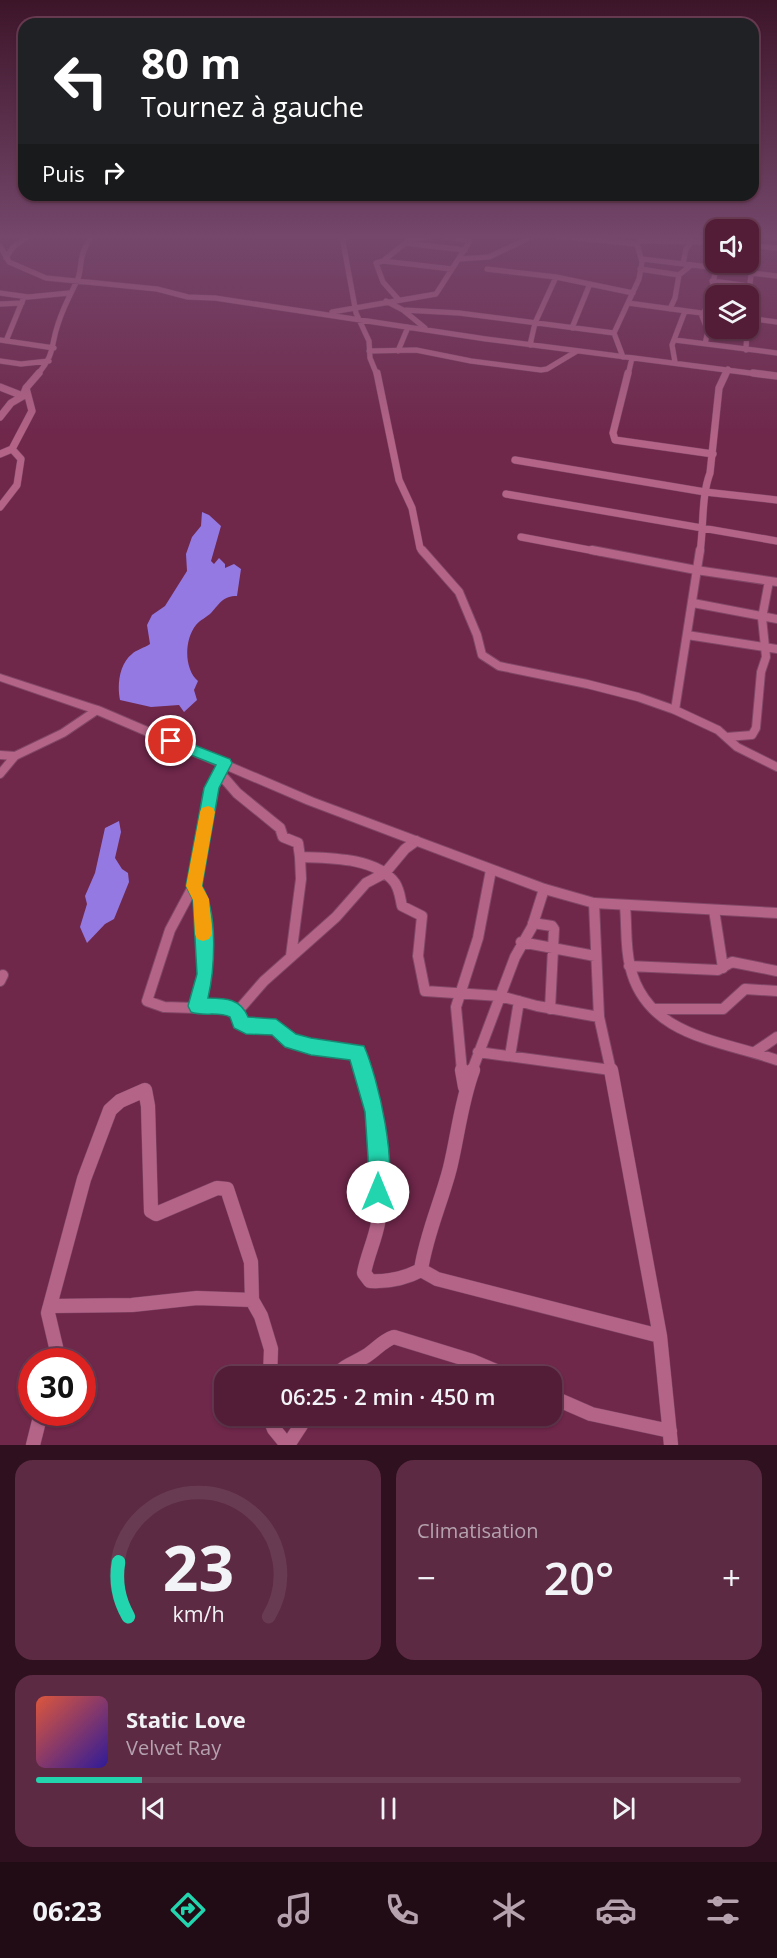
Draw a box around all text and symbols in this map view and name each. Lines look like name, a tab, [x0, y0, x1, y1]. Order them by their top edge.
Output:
text: 80 m	[141, 34, 241, 91]
icon: left	[42, 42, 120, 120]
text: Tournez à gauche	[141, 88, 364, 125]
icon: right	[97, 156, 130, 189]
text: Puis	[42, 158, 85, 188]
map controls	[705, 219, 759, 339]
button: sound	[705, 219, 759, 273]
button: layers	[705, 285, 759, 339]
pin	[145, 715, 196, 766]
icon: arrive	[154, 724, 187, 757]
position arrow	[346, 1160, 410, 1224]
speed limit sign: 30	[18, 1348, 96, 1426]
text: 06:25 · 2 min · 450 m	[280, 1381, 496, 1411]
text: Climatisation	[417, 1517, 539, 1544]
text: 23	[162, 1524, 234, 1609]
text: 20°	[544, 1547, 614, 1608]
text: −	[417, 1555, 436, 1600]
text: +	[722, 1555, 741, 1600]
text: km/h	[172, 1599, 224, 1628]
text: Static Love	[126, 1704, 246, 1734]
text: Velvet Ray	[126, 1734, 221, 1761]
icon: previous	[137, 1792, 170, 1825]
icon: pause	[372, 1792, 405, 1825]
icon: next	[607, 1792, 640, 1825]
icon: directions	[167, 1889, 209, 1931]
icon: music	[274, 1889, 316, 1931]
icon: phone	[381, 1889, 423, 1931]
icon: climate	[488, 1889, 530, 1931]
icon: car	[595, 1889, 637, 1931]
icon: filters	[702, 1889, 744, 1931]
text: 06:23	[33, 1892, 102, 1929]

